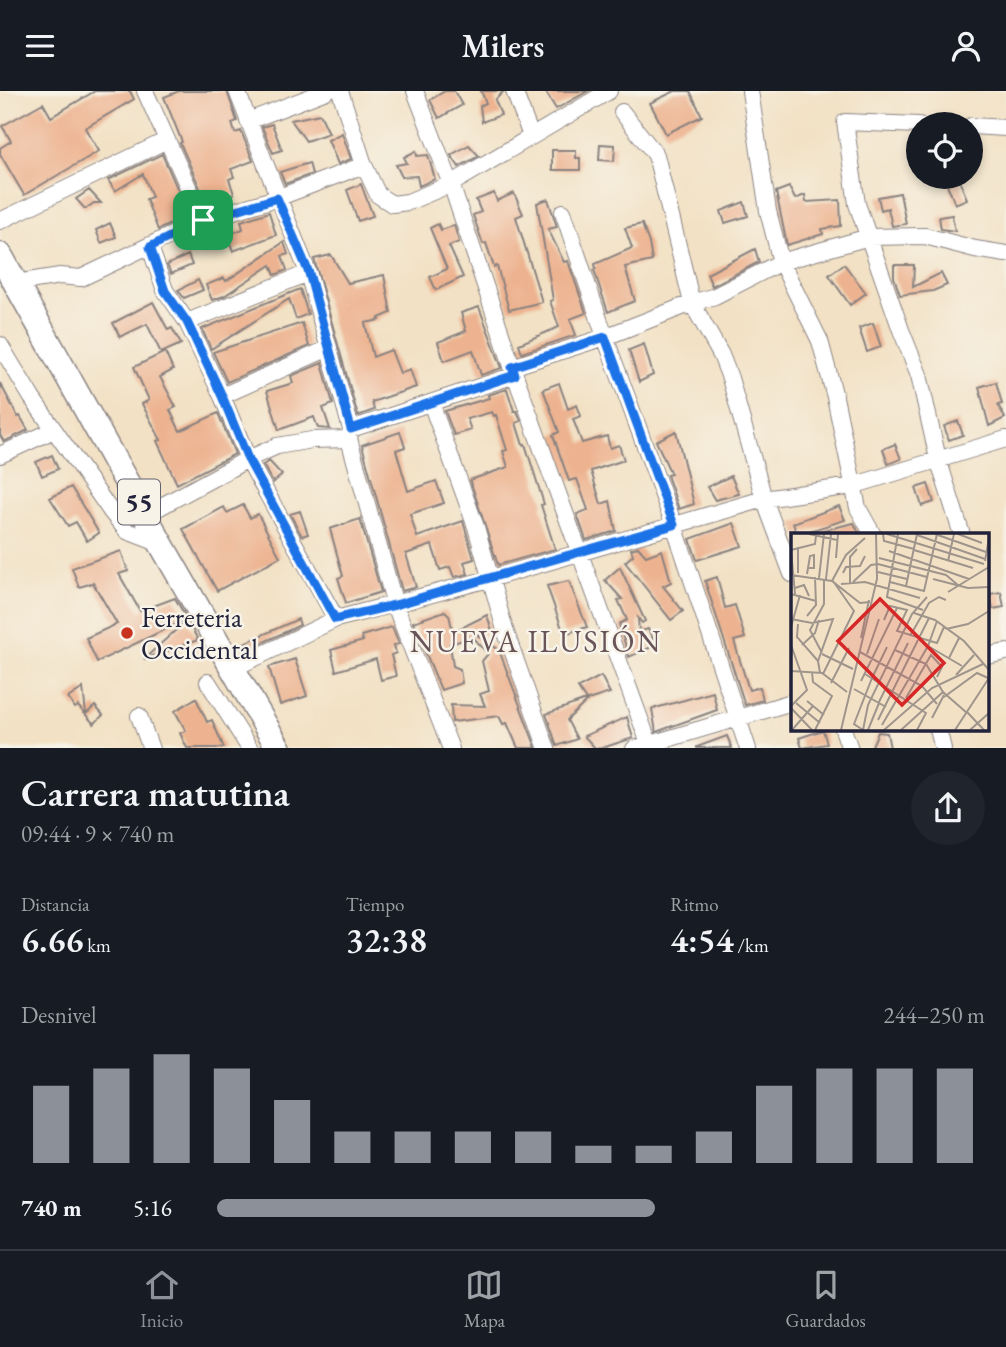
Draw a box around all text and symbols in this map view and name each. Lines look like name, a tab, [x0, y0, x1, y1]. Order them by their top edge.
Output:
text: Milers	[461, 25, 545, 67]
icon: menu	[21, 27, 59, 65]
icon: person	[947, 27, 985, 65]
map controls	[906, 112, 983, 189]
button: locate	[906, 112, 983, 189]
pin	[173, 190, 233, 250]
icon: arrive	[184, 201, 222, 239]
road number: 55	[118, 479, 160, 525]
inset map	[791, 533, 988, 731]
place label: Ferreteria Occidental	[141, 599, 258, 667]
district label: NUEVA ILUSIÓN	[410, 622, 662, 661]
marker: Ferreteria Occidental	[119, 625, 135, 641]
text: Carrera matutina	[21, 768, 290, 817]
button: share	[911, 771, 985, 845]
text: 09:44 · 9 × 740 m	[21, 819, 174, 849]
text: Distancia	[21, 892, 90, 917]
text: Tiempo	[346, 892, 405, 917]
text: Ritmo	[670, 892, 719, 917]
text: 6.66	[21, 917, 83, 962]
text: 32:38	[346, 917, 427, 962]
text: 4:54	[670, 917, 734, 962]
text: km	[83, 933, 111, 958]
text: /km	[734, 933, 769, 958]
text: Desnivel	[21, 1000, 97, 1030]
text: 244–250 m	[884, 1000, 985, 1030]
text: 740 m	[21, 1193, 82, 1223]
text: 5:16	[133, 1193, 172, 1223]
tab: Inicio	[140, 1266, 183, 1333]
tab: Mapa	[464, 1266, 505, 1333]
tab: Guardados	[786, 1266, 866, 1333]

